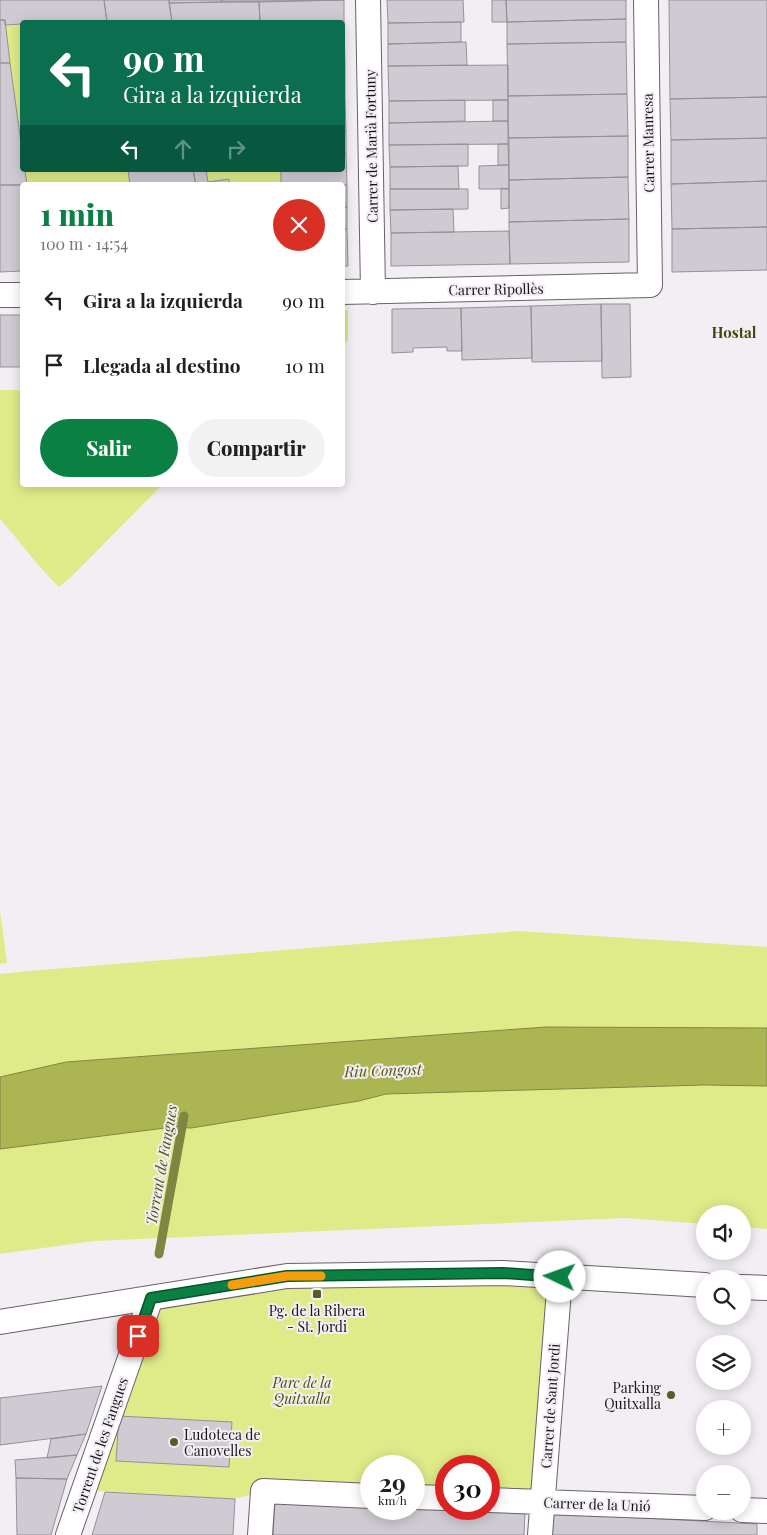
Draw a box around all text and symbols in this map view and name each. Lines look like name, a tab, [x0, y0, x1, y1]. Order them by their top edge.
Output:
text: 90 m	[123, 34, 205, 81]
icon: left	[40, 40, 105, 105]
street label: Carrer de Marià Fortuny	[360, 69, 382, 223]
text: Gira a la izquierda	[123, 79, 302, 109]
street label: Carrer Manresa	[638, 93, 658, 193]
icon: left	[116, 135, 144, 163]
icon: ahead	[169, 135, 197, 163]
icon: right	[222, 135, 250, 163]
text: 1 min	[40, 194, 114, 234]
button: close	[273, 199, 325, 251]
text: 100 m · 14:54	[40, 233, 128, 254]
street label: Carrer Ripollès	[448, 279, 544, 299]
icon: left	[40, 286, 68, 314]
text: Gira a la izquierda	[83, 287, 243, 313]
text: 90 m	[282, 287, 325, 313]
district label: Hostal	[712, 322, 757, 342]
icon: arrive	[40, 351, 68, 379]
text: Llegada al destino	[83, 352, 241, 378]
text: 10 m	[285, 352, 325, 378]
button: Salir	[40, 419, 178, 477]
button: Compartir	[188, 419, 325, 477]
water label: Riu Congost	[343, 1059, 423, 1081]
water label: Torrent de Fangues	[141, 1103, 181, 1227]
map controls	[696, 1205, 751, 1520]
button: sound	[696, 1205, 751, 1260]
position arrow	[533, 1250, 585, 1302]
button: search	[696, 1270, 751, 1325]
marker: Pg. de la Ribera - St. Jordi	[311, 1288, 323, 1300]
place label: Pg. de la Ribera - St. Jordi	[269, 1301, 365, 1336]
pin	[117, 1315, 159, 1357]
icon: arrive	[124, 1322, 152, 1350]
button: layers	[696, 1335, 751, 1390]
street label: Carrer de Sant Jordi	[536, 1343, 564, 1469]
park label: Parc de la Quitxalla	[271, 1373, 332, 1408]
street label: Torrent de les Fangues	[68, 1375, 132, 1515]
place label: Parking Quitxalla	[604, 1378, 662, 1413]
marker: Parking Quitxalla	[665, 1389, 677, 1401]
button: +	[696, 1400, 751, 1455]
place label: Ludoteca de Canovelles	[184, 1425, 261, 1460]
marker: Ludoteca de Canovelles	[168, 1436, 180, 1448]
speed limit sign: 30	[435, 1455, 500, 1520]
text: 29	[379, 1465, 406, 1498]
button: −	[696, 1465, 751, 1520]
text: km/h	[378, 1492, 407, 1508]
street label: Carrer de la Unió	[543, 1493, 651, 1515]

